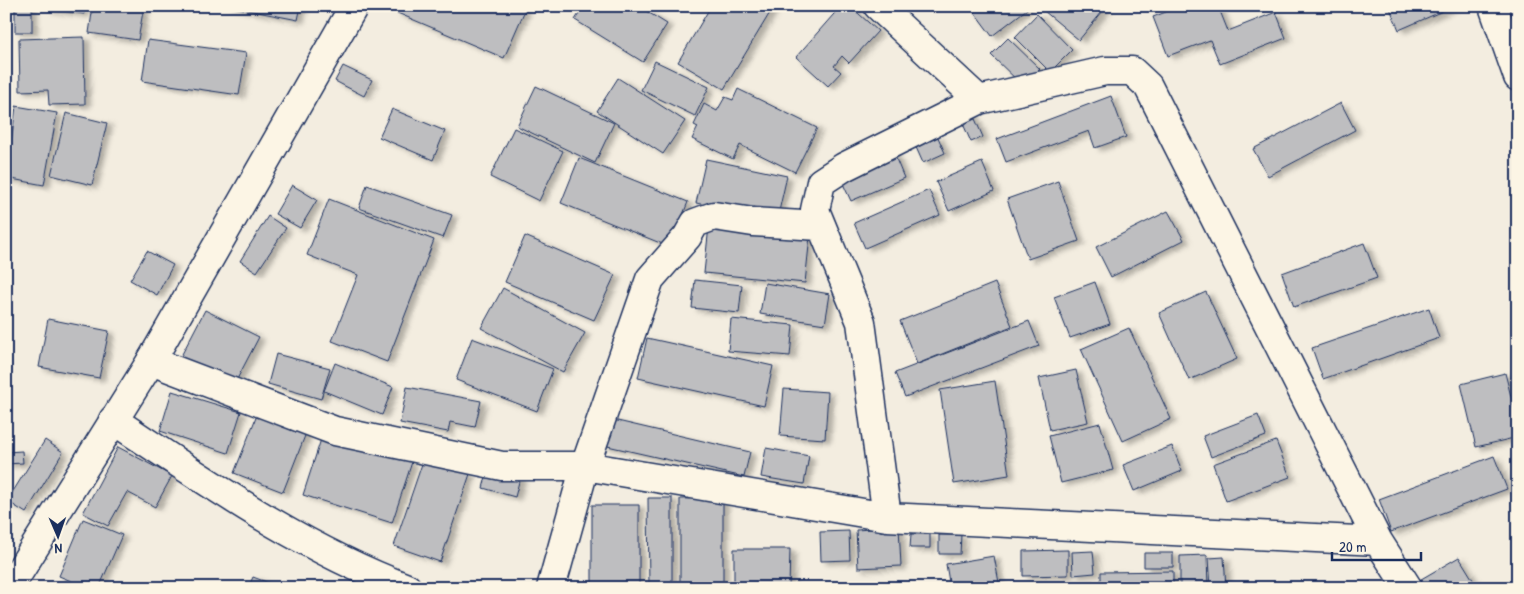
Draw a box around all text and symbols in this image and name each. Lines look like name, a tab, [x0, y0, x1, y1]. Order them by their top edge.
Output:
north arrow	[32, 512, 82, 562]
scale bar	[1332, 529, 1420, 561]
text: 20 m	[1339, 536, 1366, 557]
text: N	[54, 540, 63, 559]

